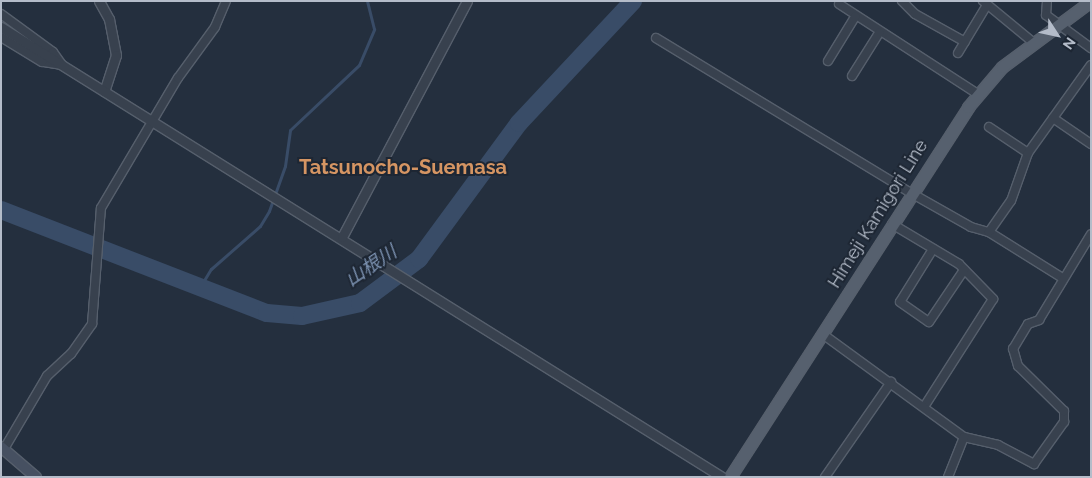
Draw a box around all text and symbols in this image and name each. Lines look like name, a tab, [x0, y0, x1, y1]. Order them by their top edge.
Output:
north arrow	[1032, 10, 1082, 60]
text: N	[1060, 35, 1079, 53]
street label: Himeji Kamigori Line	[824, 136, 932, 292]
district label: Tatsunocho-Suemasa	[299, 155, 507, 179]
water label: 山根川	[341, 241, 401, 291]

